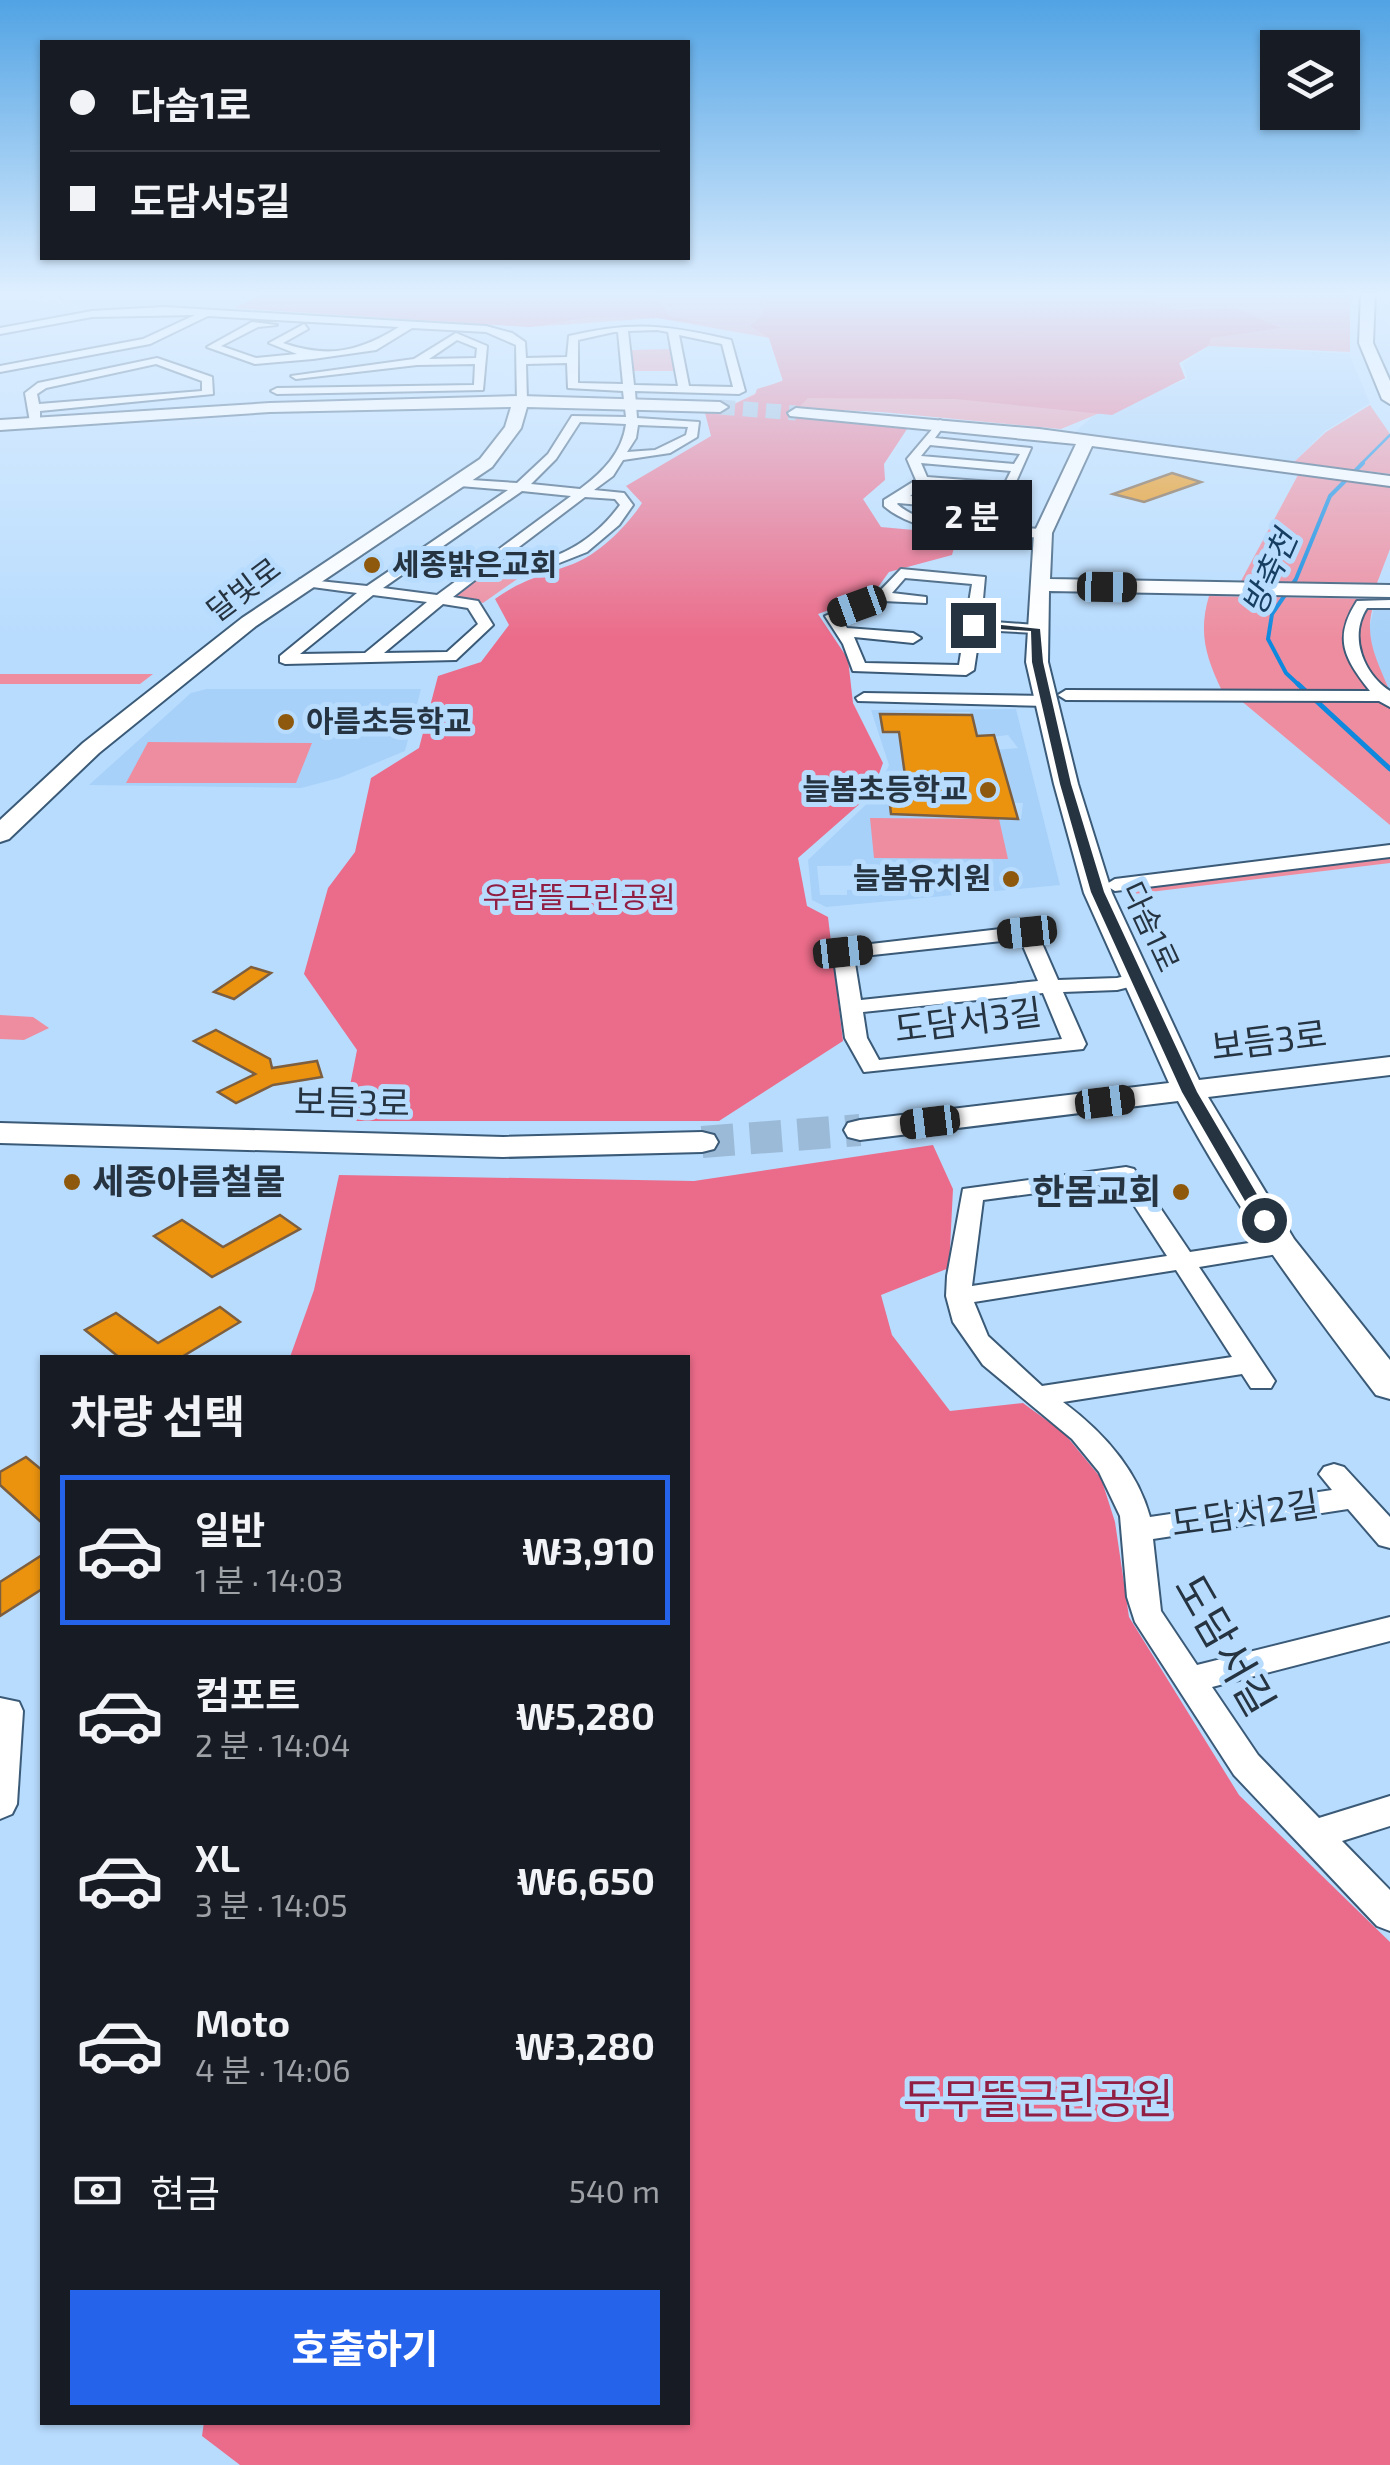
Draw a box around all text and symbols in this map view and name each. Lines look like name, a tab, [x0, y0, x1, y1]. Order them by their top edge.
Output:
map controls	[1260, 30, 1360, 130]
button: layers	[1260, 30, 1360, 130]
text: 다솜1로	[130, 81, 251, 127]
text: 도담서5길	[130, 177, 291, 223]
callout: 2 분	[913, 480, 1033, 550]
text: 2 분	[945, 496, 999, 534]
water label: 방축천	[1233, 521, 1305, 620]
place label: 세종밝은교회	[392, 545, 558, 581]
street label: 달빛로	[199, 549, 287, 628]
marker: 세종밝은교회	[361, 554, 383, 576]
car	[1077, 571, 1137, 603]
car	[824, 582, 890, 630]
route end	[951, 603, 996, 648]
place label: 아름초등학교	[306, 702, 472, 738]
marker: 아름초등학교	[275, 711, 297, 733]
place label: 늘봄초등학교	[802, 770, 968, 806]
marker: 늘봄초등학교	[977, 779, 999, 801]
place label: 늘봄유치원	[853, 859, 991, 895]
marker: 늘봄유치원	[1000, 868, 1022, 890]
street label: 다솜1로	[1115, 876, 1188, 977]
park label: 우람뜰근린공원	[482, 878, 676, 914]
car	[996, 914, 1058, 950]
car	[812, 934, 874, 970]
street label: 도담서3길	[892, 989, 1044, 1049]
street label: 보듬3로	[1209, 1011, 1329, 1067]
street label: 보듬3로	[294, 1079, 410, 1123]
car	[1073, 1083, 1137, 1121]
car	[898, 1103, 962, 1141]
place label: 세종아름철물	[92, 1159, 285, 1201]
place label: 한몸교회	[1032, 1169, 1161, 1211]
marker: 세종아름철물	[61, 1171, 83, 1193]
marker: 한몸교회	[1170, 1181, 1192, 1203]
route start	[1242, 1198, 1287, 1243]
text: 차량 선택	[70, 1388, 245, 1442]
street label: 도담서2길	[1168, 1481, 1321, 1543]
icon: car	[75, 1505, 165, 1595]
text: 일반	[195, 1506, 265, 1552]
text: ₩3,910	[522, 1527, 655, 1573]
text: 1 분 · 14:03	[195, 1560, 343, 1598]
street label: 도담서길	[1166, 1565, 1287, 1723]
icon: car	[75, 1670, 165, 1760]
text: 컴포트	[195, 1671, 300, 1717]
text: ₩5,280	[516, 1692, 655, 1738]
text: 2 분 · 14:04	[195, 1725, 350, 1763]
text: XL	[195, 1834, 240, 1880]
icon: car	[75, 1835, 165, 1925]
text: ₩6,650	[517, 1857, 655, 1903]
text: 3 분 · 14:05	[195, 1885, 348, 1923]
text: Moto	[195, 1999, 290, 2045]
icon: car	[75, 2000, 165, 2090]
text: ₩3,280	[515, 2022, 655, 2068]
text: 4 분 · 14:06	[195, 2050, 351, 2088]
park label: 두무뜰근린공원	[903, 2072, 1173, 2122]
icon: cash	[70, 2163, 125, 2218]
text: 현금	[150, 2169, 220, 2215]
text: 540 m	[569, 2171, 660, 2209]
button: 호출하기	[70, 2290, 660, 2405]

